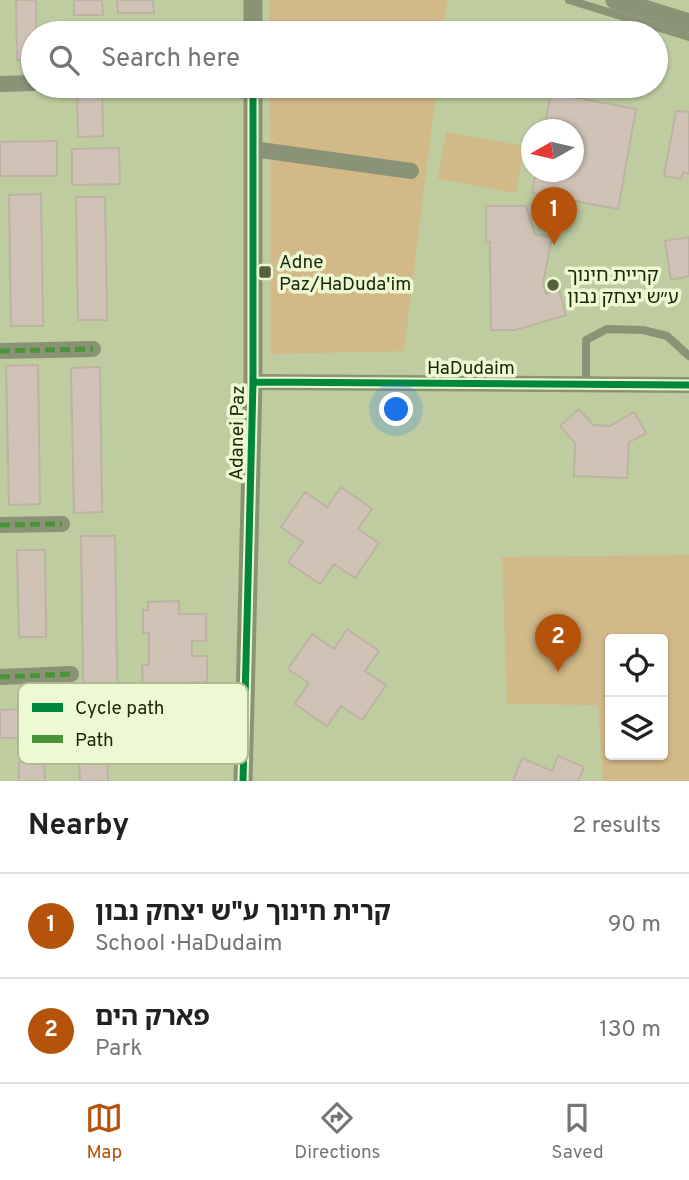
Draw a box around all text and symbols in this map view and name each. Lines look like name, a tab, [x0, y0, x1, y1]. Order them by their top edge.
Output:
search box	[21, 21, 668, 98]
icon: search	[45, 41, 83, 79]
text: Search here	[101, 43, 240, 76]
north arrow	[521, 119, 584, 182]
pin: 1	[531, 187, 577, 245]
place label: Adne Paz/HaDuda'im	[279, 251, 411, 297]
marker: Adne Paz/HaDuda'im	[257, 264, 273, 280]
place label: קריית חינוך ע״ש יצחק נבון	[567, 264, 679, 310]
marker: קריית חינוך ע״ש יצחק נבון	[545, 277, 561, 293]
street label: HaDudaim	[427, 357, 515, 381]
street label: Adanei Paz	[225, 385, 251, 481]
your location	[379, 392, 413, 426]
pin: 2	[535, 614, 581, 672]
map controls	[605, 634, 668, 760]
button: locate	[605, 634, 668, 697]
legend	[18, 683, 248, 764]
text: Cycle path	[75, 697, 164, 721]
button: layers	[605, 697, 668, 760]
text: Path	[75, 729, 114, 753]
text: Nearby	[28, 808, 129, 845]
text: 2 results	[572, 812, 661, 841]
text: קרית חינוך ע"ש יצחק נבון	[95, 897, 391, 930]
text: 1	[46, 911, 56, 940]
text: 90 m	[608, 911, 661, 940]
text: School · HaDudaim	[95, 930, 282, 959]
text: פארק הים	[95, 1002, 210, 1035]
text: 2	[44, 1016, 58, 1045]
text: 130 m	[599, 1016, 661, 1045]
text: Park	[95, 1035, 142, 1064]
tab: Map	[85, 1099, 123, 1165]
tab: Directions	[294, 1099, 381, 1165]
tab: Saved	[551, 1099, 604, 1165]

